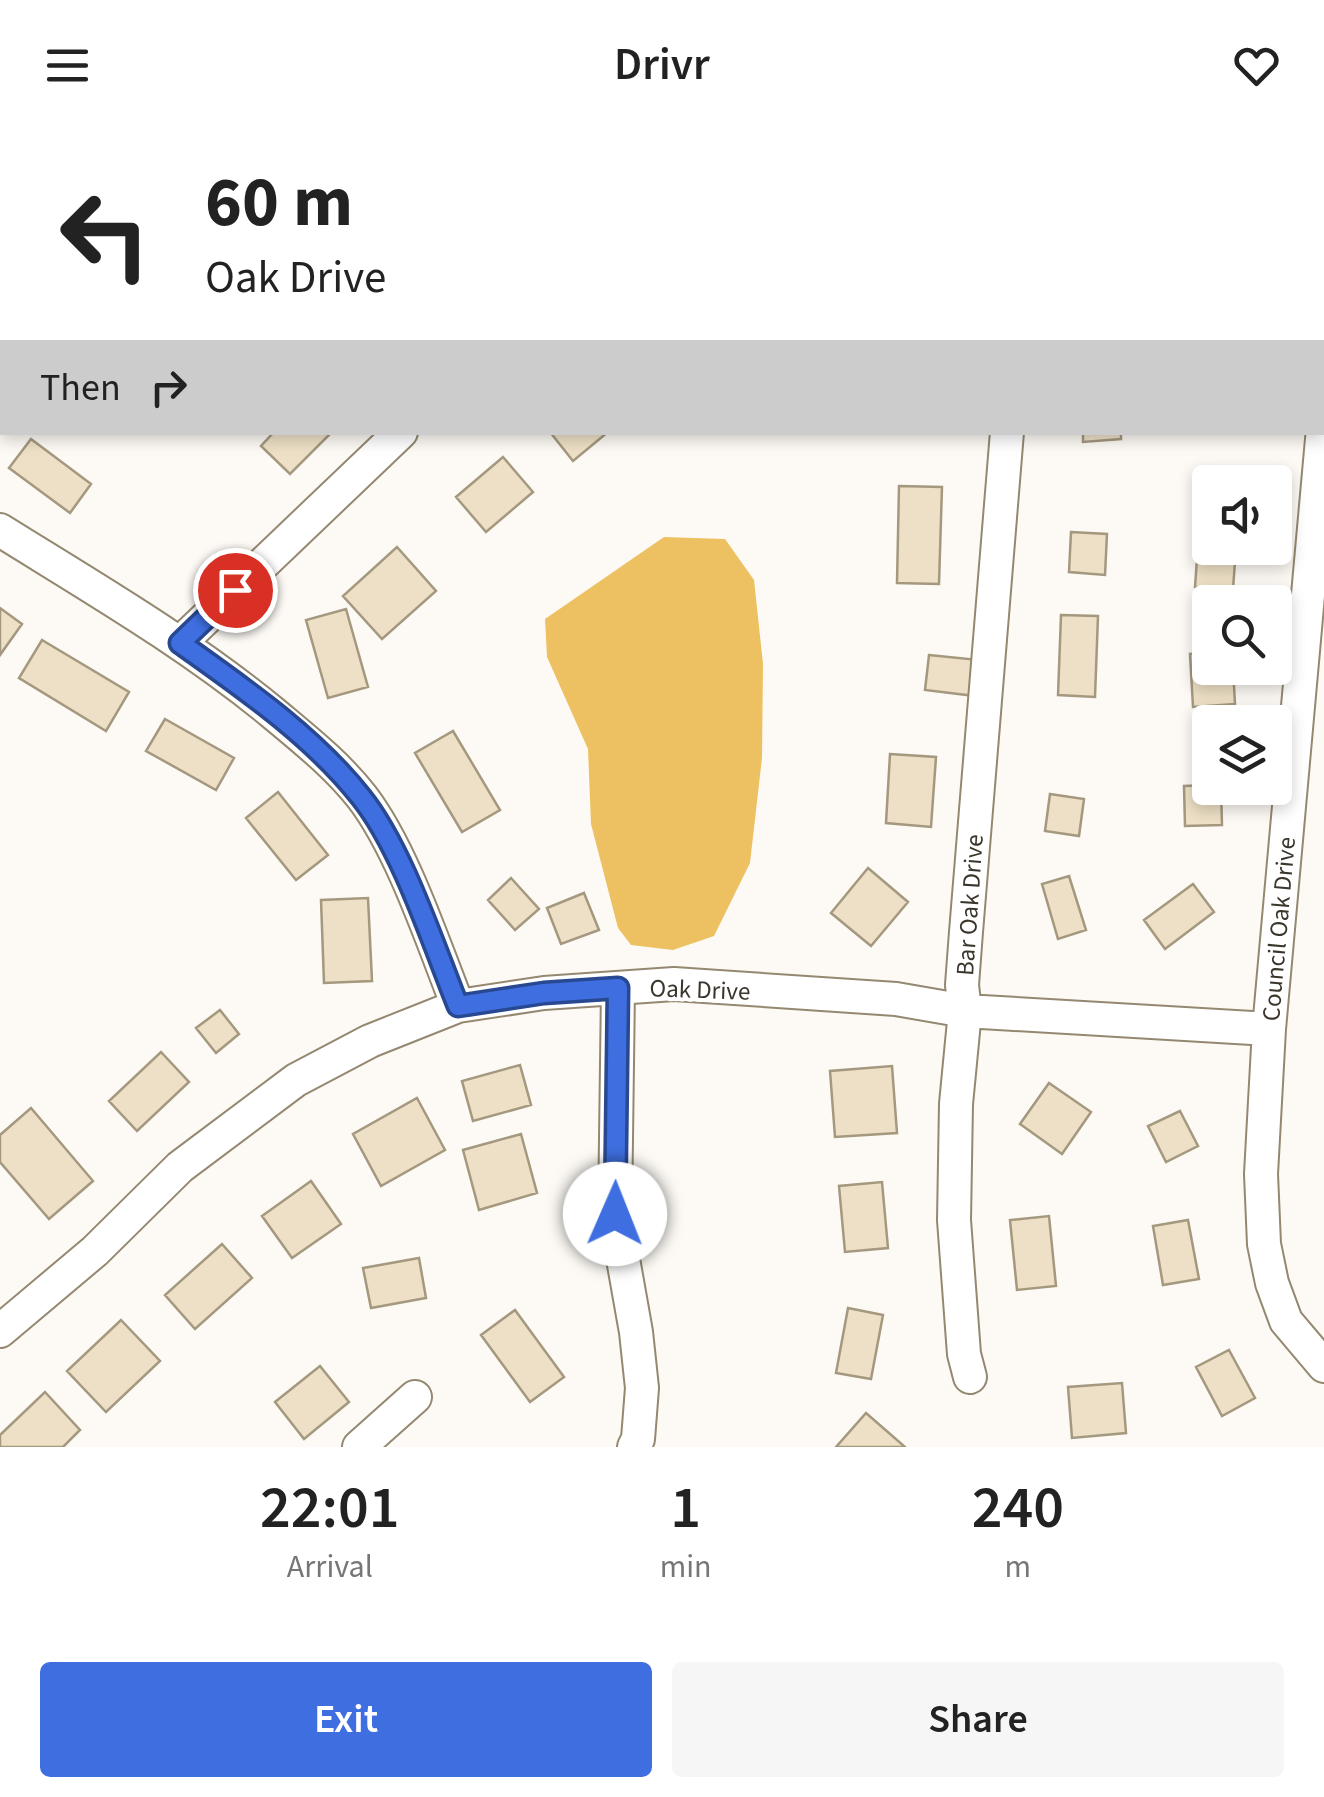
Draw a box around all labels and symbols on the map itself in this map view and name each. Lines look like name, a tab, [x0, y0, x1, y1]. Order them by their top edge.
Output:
pin	[193, 548, 278, 633]
street label: Bar Oak Drive	[947, 833, 993, 977]
street label: Council Oak Drive	[1253, 835, 1305, 1023]
street label: Oak Drive	[649, 970, 751, 1010]
position arrow	[563, 1162, 667, 1266]

